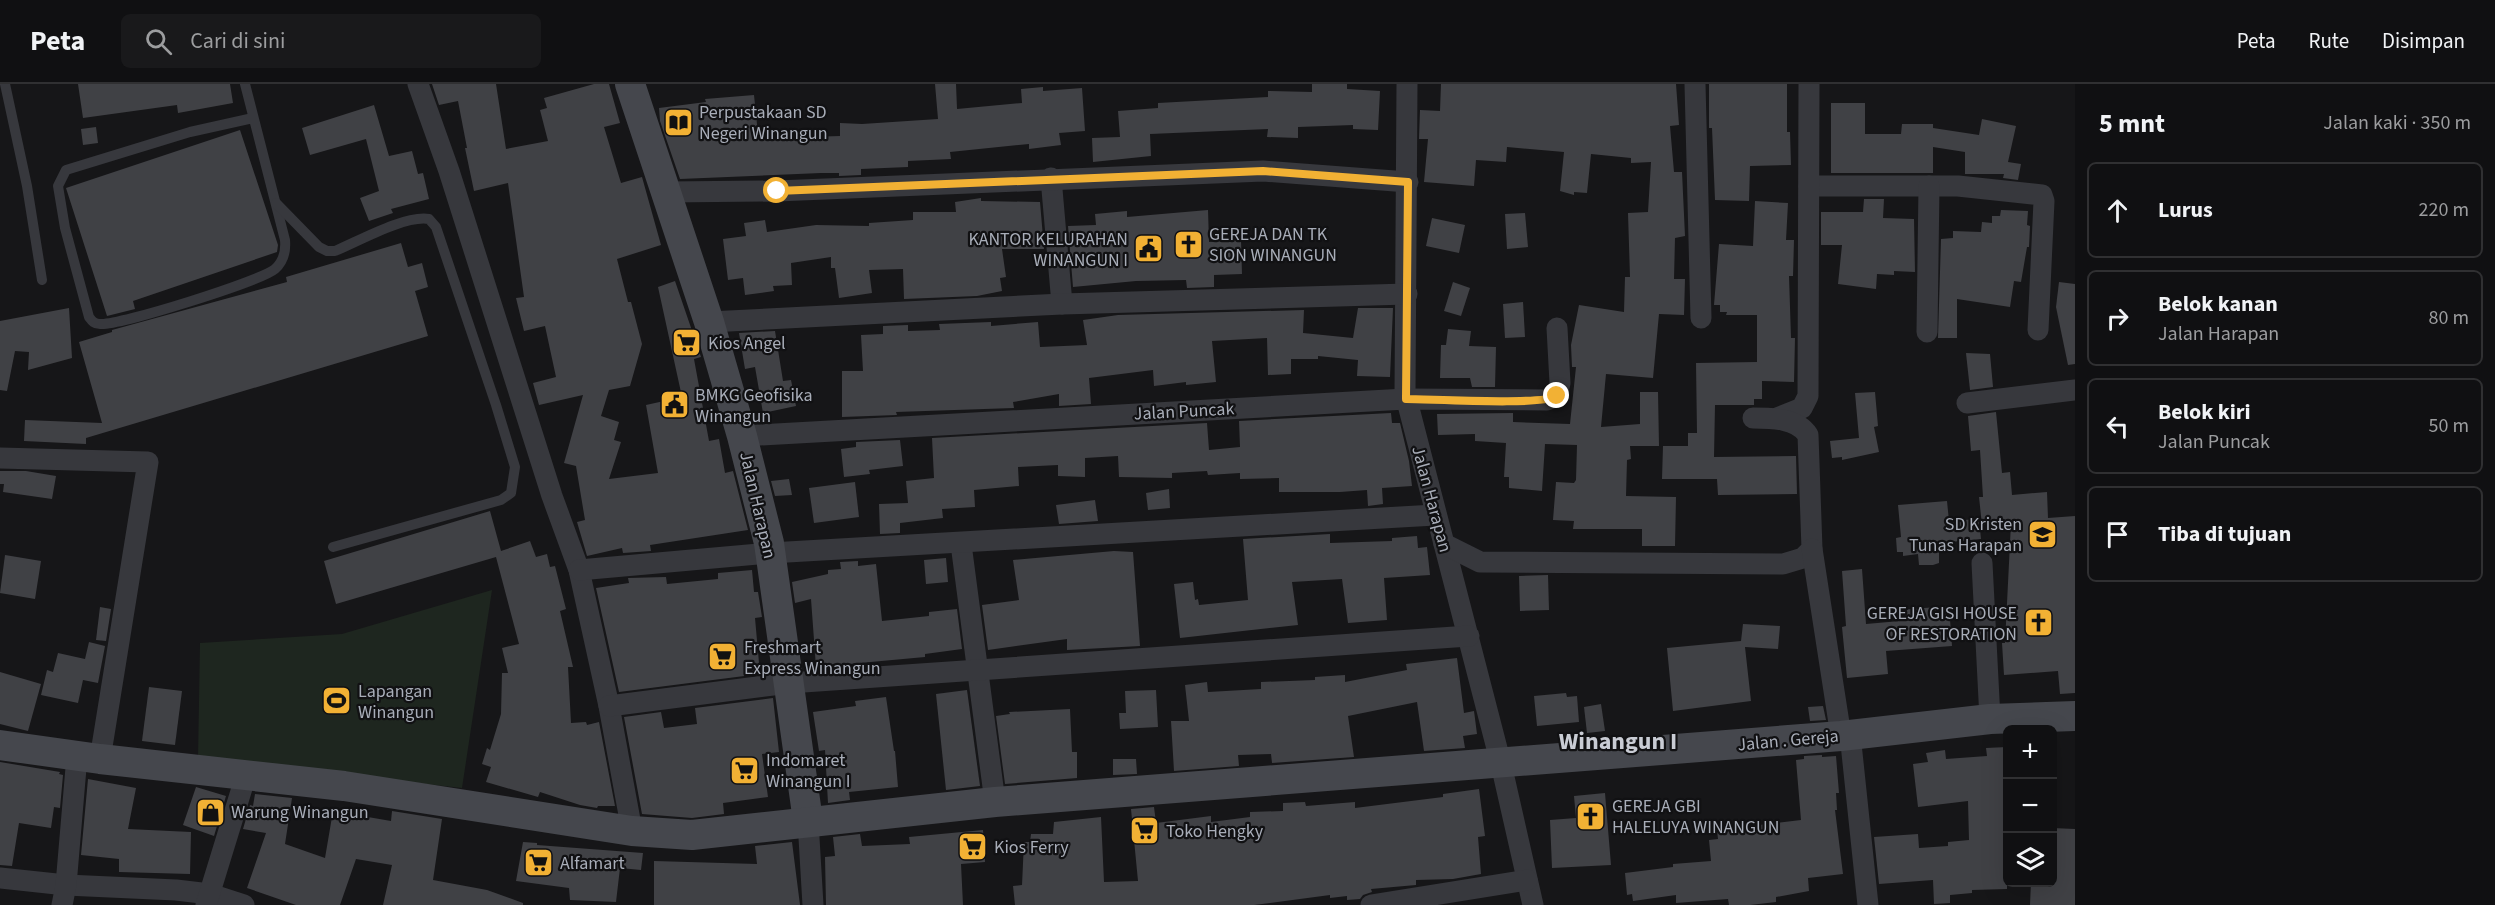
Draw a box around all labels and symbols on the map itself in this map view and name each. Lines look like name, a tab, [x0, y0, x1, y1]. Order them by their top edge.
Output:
place label: Perpustakaan SD Negeri Winangun	[699, 100, 827, 146]
library icon: Perpustakaan SD Negeri Winangun	[662, 106, 694, 138]
route start	[763, 177, 789, 203]
place label: GEREJA DAN TK SION WINANGUN	[1209, 222, 1337, 268]
place label: KANTOR KELURAHAN WINANGUN I	[968, 227, 1128, 273]
church icon: GEREJA DAN TK SION WINANGUN	[1172, 228, 1204, 260]
public building icon: KANTOR KELURAHAN WINANGUN I	[1133, 233, 1165, 265]
supermarket icon: Kios Angel	[671, 327, 703, 359]
place label: Kios Angel	[708, 331, 786, 356]
route end	[1543, 382, 1569, 408]
place label: BMKG Geofisika Winangun	[695, 383, 813, 429]
public building icon: BMKG Geofisika Winangun	[658, 389, 690, 421]
street label: Jalan Puncak	[1133, 396, 1235, 427]
street label: Jalan Harapan	[1405, 443, 1458, 555]
street label: Jalan Harapan	[733, 449, 782, 561]
place label: SD Kristen Tunas Harapan	[1909, 512, 2022, 558]
school or university icon: SD Kristen Tunas Harapan	[2027, 518, 2059, 550]
place label: GEREJA GISI HOUSE OF RESTORATION	[1867, 601, 2017, 647]
church icon: GEREJA GISI HOUSE OF RESTORATION	[2022, 607, 2054, 639]
place label: Freshmart Express Winangun	[744, 635, 881, 681]
supermarket icon: Freshmart Express Winangun	[707, 641, 739, 673]
place label: Lapangan Winangun	[358, 679, 434, 725]
sports icon: Lapangan Winangun	[321, 685, 353, 717]
district label: Winangun I	[1559, 724, 1677, 759]
street label: Jalan . Gereja	[1736, 724, 1840, 757]
place label: Indomaret Winangun I	[766, 748, 850, 794]
supermarket icon: Indomaret Winangun I	[729, 754, 761, 786]
place label: GEREJA GBI HALELUYA WINANGUN	[1612, 794, 1779, 840]
shop icon: Warung Winangun	[194, 796, 226, 828]
place label: Warung Winangun	[231, 800, 369, 825]
church icon: GEREJA GBI HALELUYA WINANGUN	[1575, 800, 1607, 832]
supermarket icon: Toko Hengky	[1129, 815, 1161, 847]
place label: Toko Hengky	[1166, 819, 1264, 844]
supermarket icon: Kios Ferry	[957, 831, 989, 863]
place label: Kios Ferry	[994, 835, 1069, 860]
supermarket icon: Alfamart	[523, 847, 555, 879]
place label: Alfamart	[560, 851, 625, 876]

